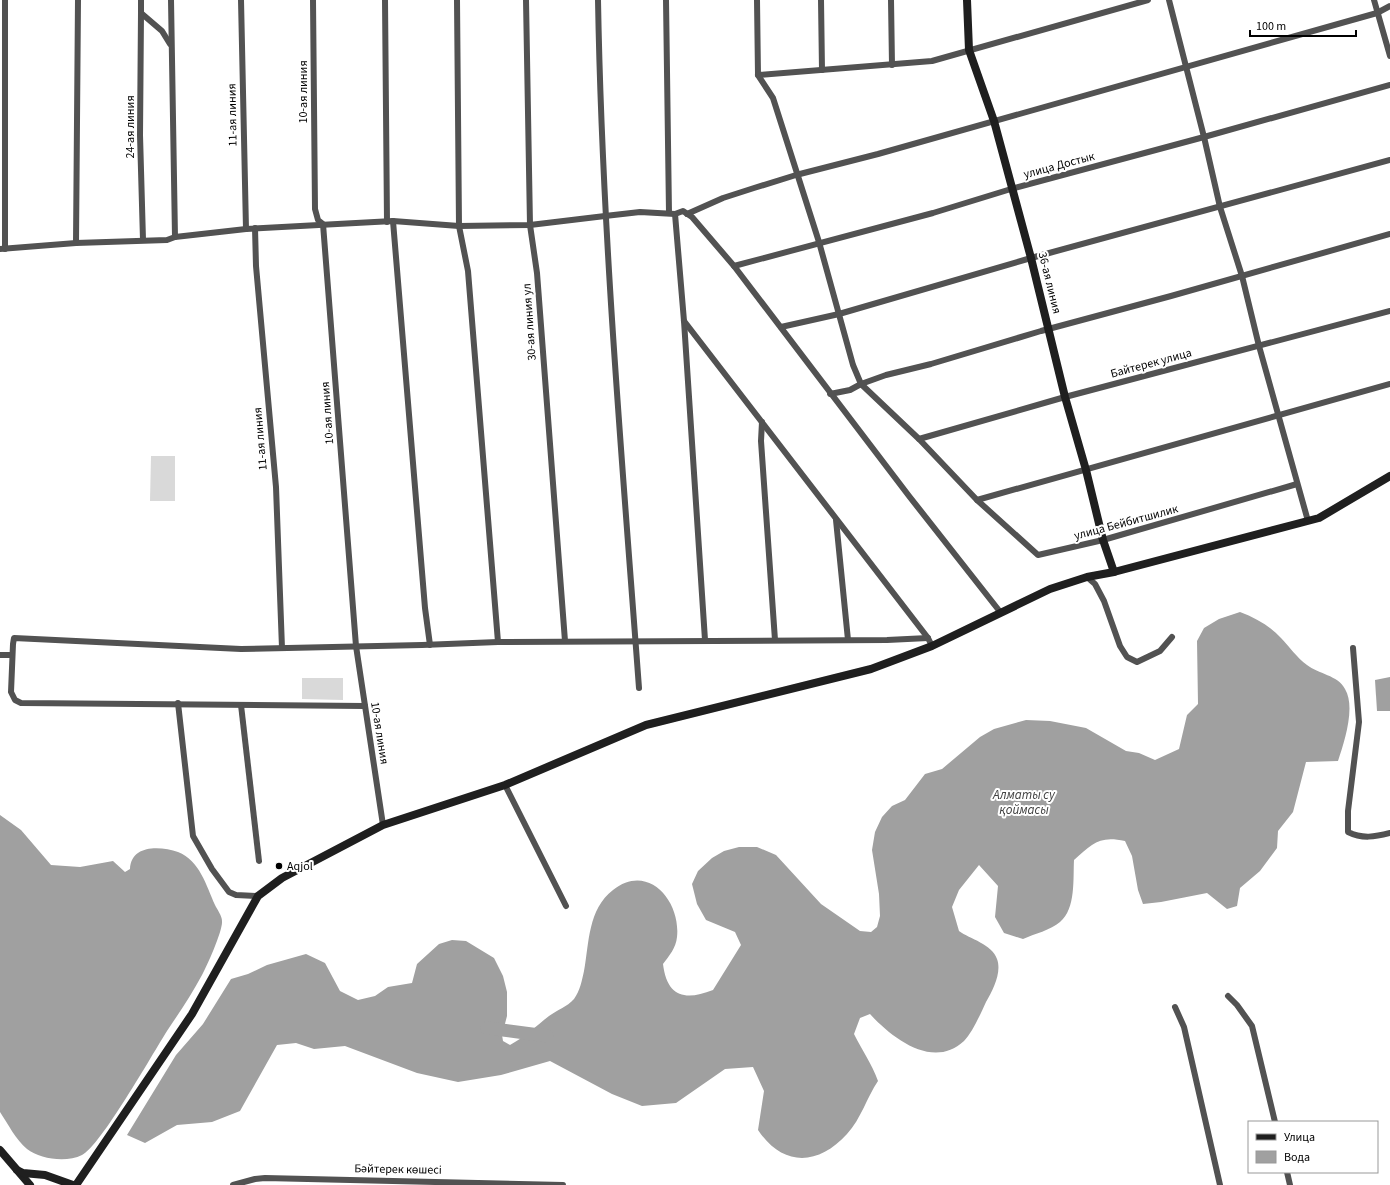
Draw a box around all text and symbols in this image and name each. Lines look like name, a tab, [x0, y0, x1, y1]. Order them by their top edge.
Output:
scale bar	[1250, 12, 1356, 38]
text: 100 m	[1256, 18, 1286, 35]
street label: 10-ая линия	[295, 60, 312, 124]
street label: 11-ая линия	[223, 83, 242, 147]
street label: 24-ая линия	[122, 95, 139, 159]
street label: улица Достык	[1022, 148, 1097, 183]
street label: 36-ая линия	[1034, 250, 1065, 316]
street label: 30-ая линия ул	[518, 283, 541, 361]
street label: Байтерек улица	[1109, 344, 1194, 383]
street label: 10-ая линия	[317, 381, 338, 445]
street label: 11-ая линия	[249, 407, 272, 471]
street label: улица Бейбитшилик	[1072, 500, 1180, 545]
street label: 10-ая линия	[366, 701, 393, 766]
water label: Алматы су қоймасы	[992, 786, 1056, 819]
place label: Aqjol	[287, 858, 313, 875]
marker: Aqjol	[274, 861, 284, 871]
legend	[1248, 1121, 1378, 1173]
text: Улица	[1284, 1129, 1315, 1146]
text: Вода	[1284, 1149, 1310, 1166]
street label: Бәйтерек көшесі	[354, 1160, 442, 1179]

